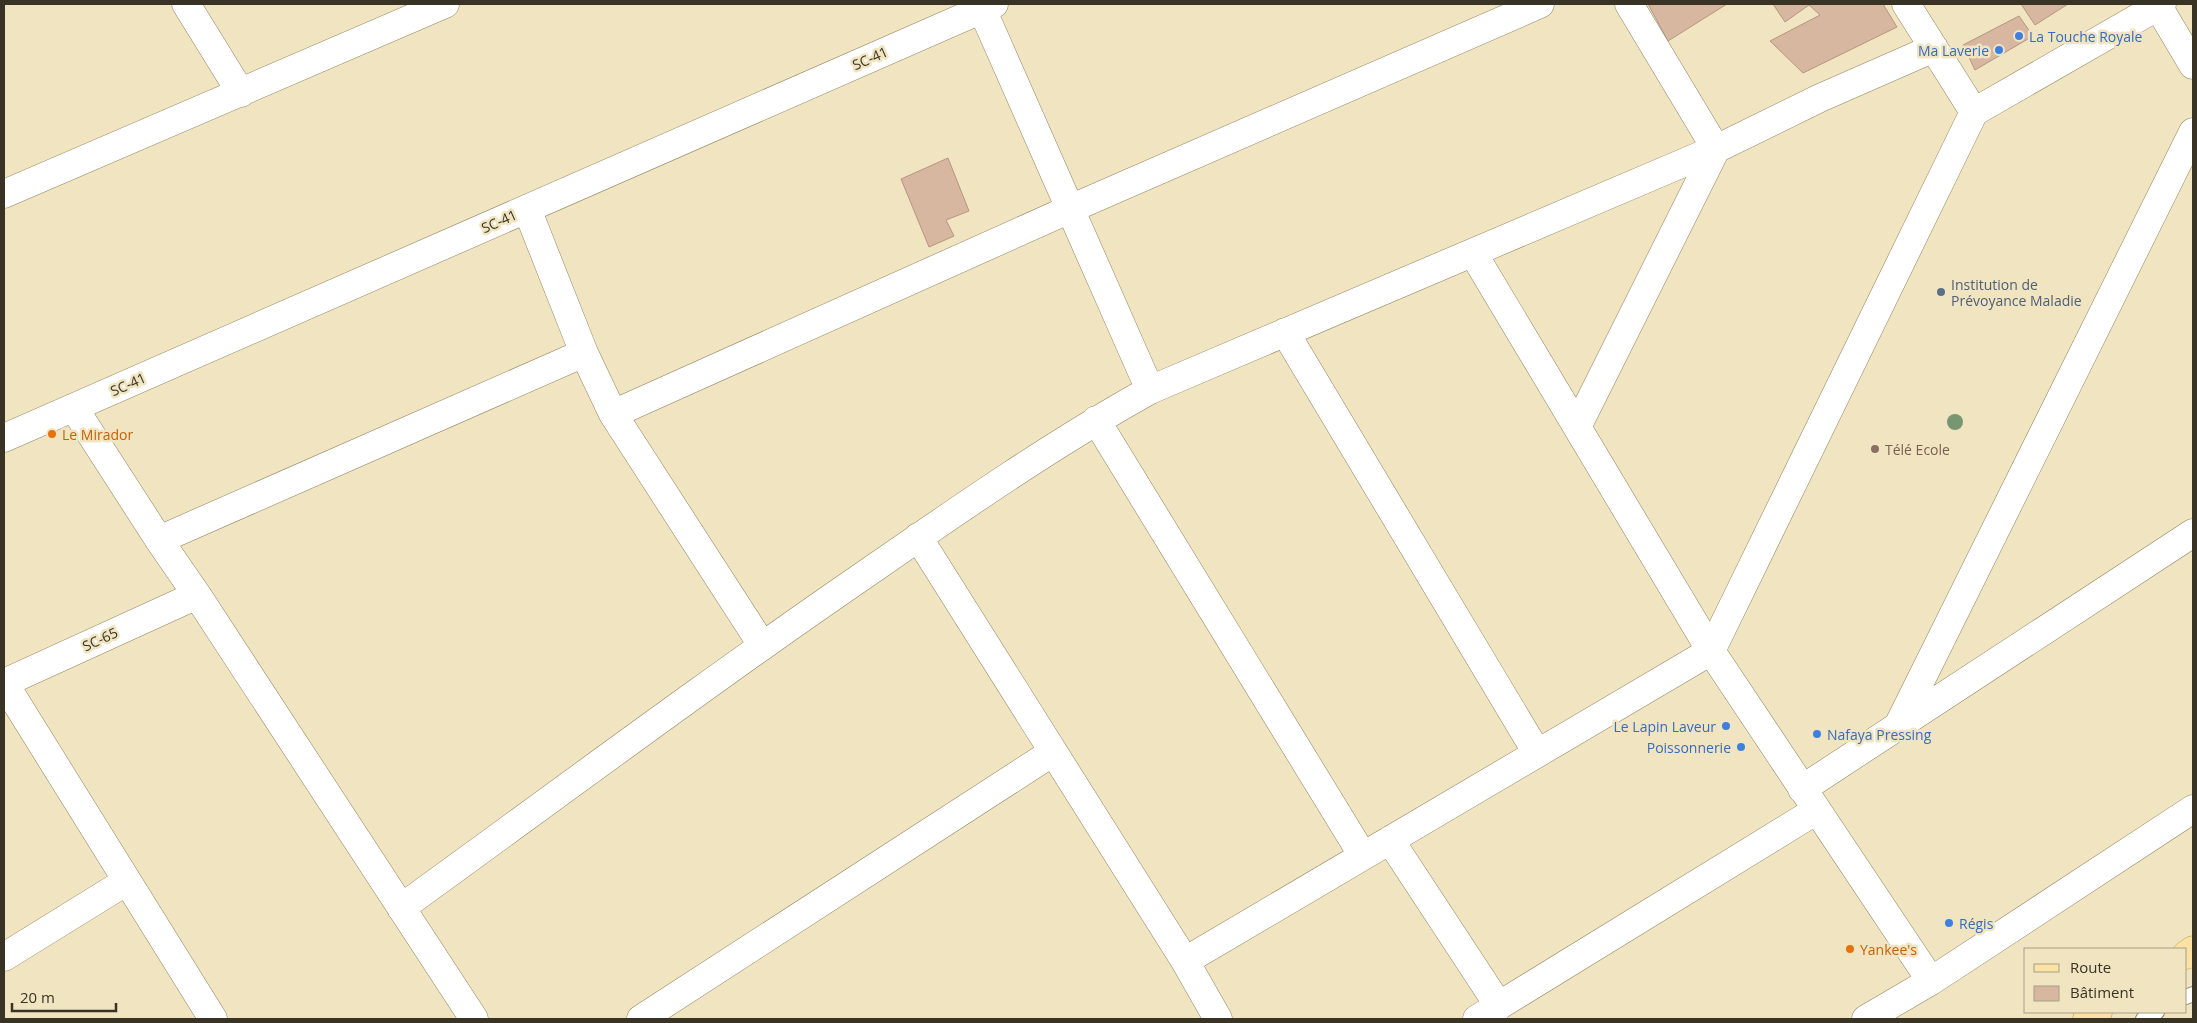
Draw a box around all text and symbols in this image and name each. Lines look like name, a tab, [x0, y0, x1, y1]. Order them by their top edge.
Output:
place label: La Touche Royale	[2029, 27, 2143, 46]
marker: La Touche Royale	[2013, 30, 2025, 42]
place label: Ma Laverie	[1918, 41, 1989, 60]
street label: SC-41	[849, 42, 891, 74]
marker: Ma Laverie	[1993, 44, 2005, 56]
street label: SC-41	[478, 205, 520, 237]
place label: Institution de Prévoyance Maladie	[1951, 275, 2082, 310]
marker: Institution de Prévoyance Maladie	[1935, 286, 1947, 298]
street label: SC-41	[107, 368, 149, 400]
place label: Le Mirador	[62, 425, 133, 444]
marker: Le Mirador	[46, 428, 58, 440]
place label: Télé Ecole	[1885, 440, 1950, 459]
marker: Télé Ecole	[1869, 443, 1881, 455]
street label: SC-65	[79, 623, 121, 655]
place label: Le Lapin Laveur	[1614, 717, 1716, 736]
marker: Le Lapin Laveur	[1720, 720, 1732, 732]
place label: Nafaya Pressing	[1827, 725, 1932, 744]
marker: Nafaya Pressing	[1811, 728, 1823, 740]
place label: Poissonnerie	[1647, 738, 1731, 757]
marker: Poissonnerie	[1735, 741, 1747, 753]
place label: Régis	[1959, 914, 1994, 933]
marker: Régis	[1943, 917, 1955, 929]
place label: Yankee's	[1860, 940, 1917, 959]
marker: Yankee's	[1844, 943, 1856, 955]
legend	[2024, 948, 2187, 1013]
text: Route	[2070, 957, 2111, 977]
scale bar	[12, 980, 116, 1012]
text: Bâtiment	[2070, 982, 2134, 1002]
text: 20 m	[20, 987, 55, 1007]

